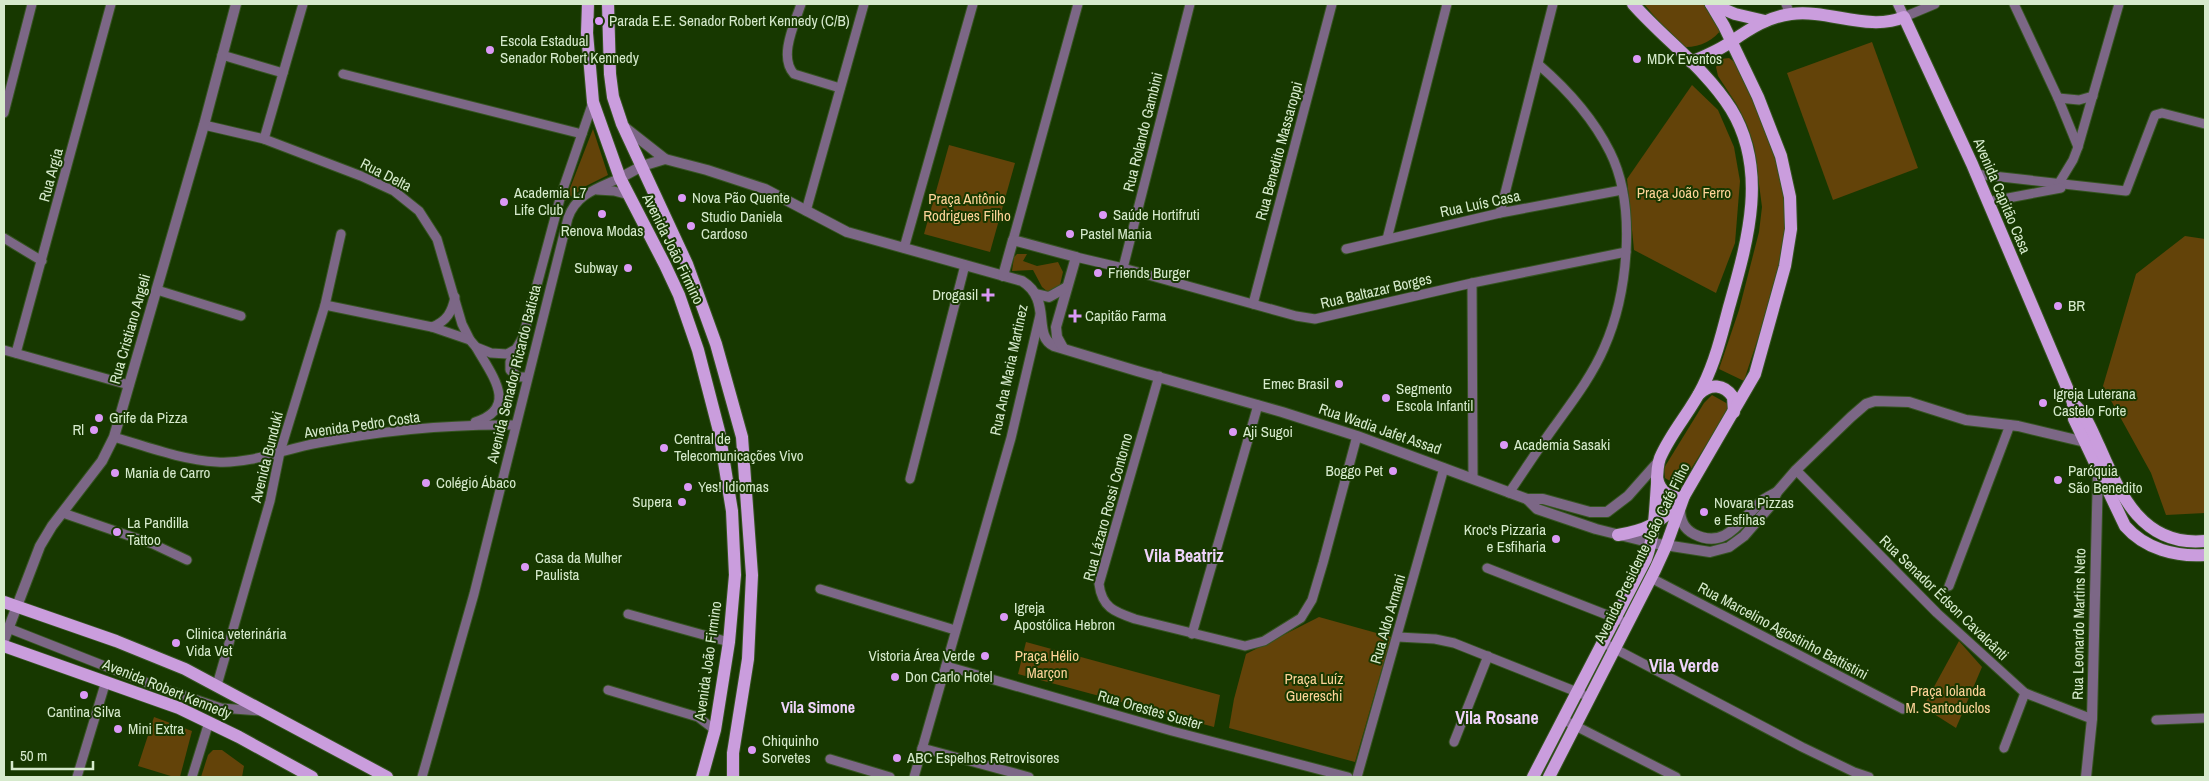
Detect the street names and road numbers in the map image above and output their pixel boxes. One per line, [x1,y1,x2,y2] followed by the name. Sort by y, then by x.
[1118,70,1168,194] street label: Rua Rolando Gambini
[1250,79,1307,223] street label: Rua Benedito Massaroppi
[1968,134,2036,257] street label: Avenida Capitão Casa
[33,146,68,204] street label: Rua Argia
[357,153,415,196] street label: Rua Delta
[1438,185,1522,222] street label: Rua Luís Casa
[637,189,709,308] street label: Avenida João Firmino
[1318,268,1434,314] street label: Rua Baltazar Borges
[104,271,155,386] street label: Rua Cristiano Angeli
[481,282,546,466] street label: Avenida Senador Ricardo Batista
[984,303,1033,437] street label: Rua Ana Maria Martinez
[1316,398,1444,459] street label: Rua Wadia Jafet Assad
[302,406,421,443] street label: Avenida Pedro Costa
[245,409,288,506] street label: Avenida Bunduki
[1078,430,1137,583] street label: Rua Lázaro Rossi Contorno
[1588,459,1694,647] street label: Avenida Presidente João Café Filho
[1875,530,2014,665] street label: Rua Senador Édson Cavalcânti
[2067,548,2090,700] street label: Rua Leonardo Martins Neto
[1365,572,1410,666] street label: Rua Aldo Armani
[1694,577,1872,684] street label: Rua Marcelino Agostinho Battistini
[689,599,726,723] street label: Avenida João Firmino
[99,653,236,724] street label: Avenida Robert Kennedy
[1095,685,1205,735] street label: Rua Orestes Suster

